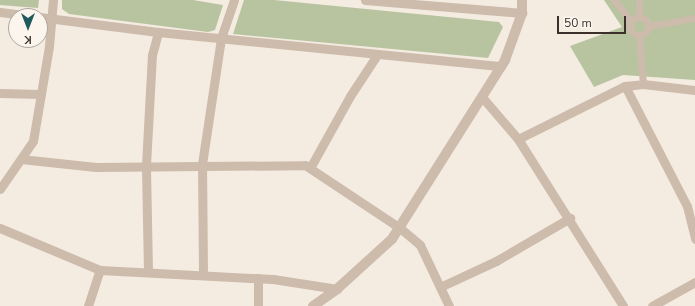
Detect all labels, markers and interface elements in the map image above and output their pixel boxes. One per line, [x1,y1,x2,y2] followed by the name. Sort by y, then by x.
[8,8,48,48] north arrow
[559,8,628,34] scale bar
[564,15,592,31] text: 50 m
[24,32,32,47] text: K

